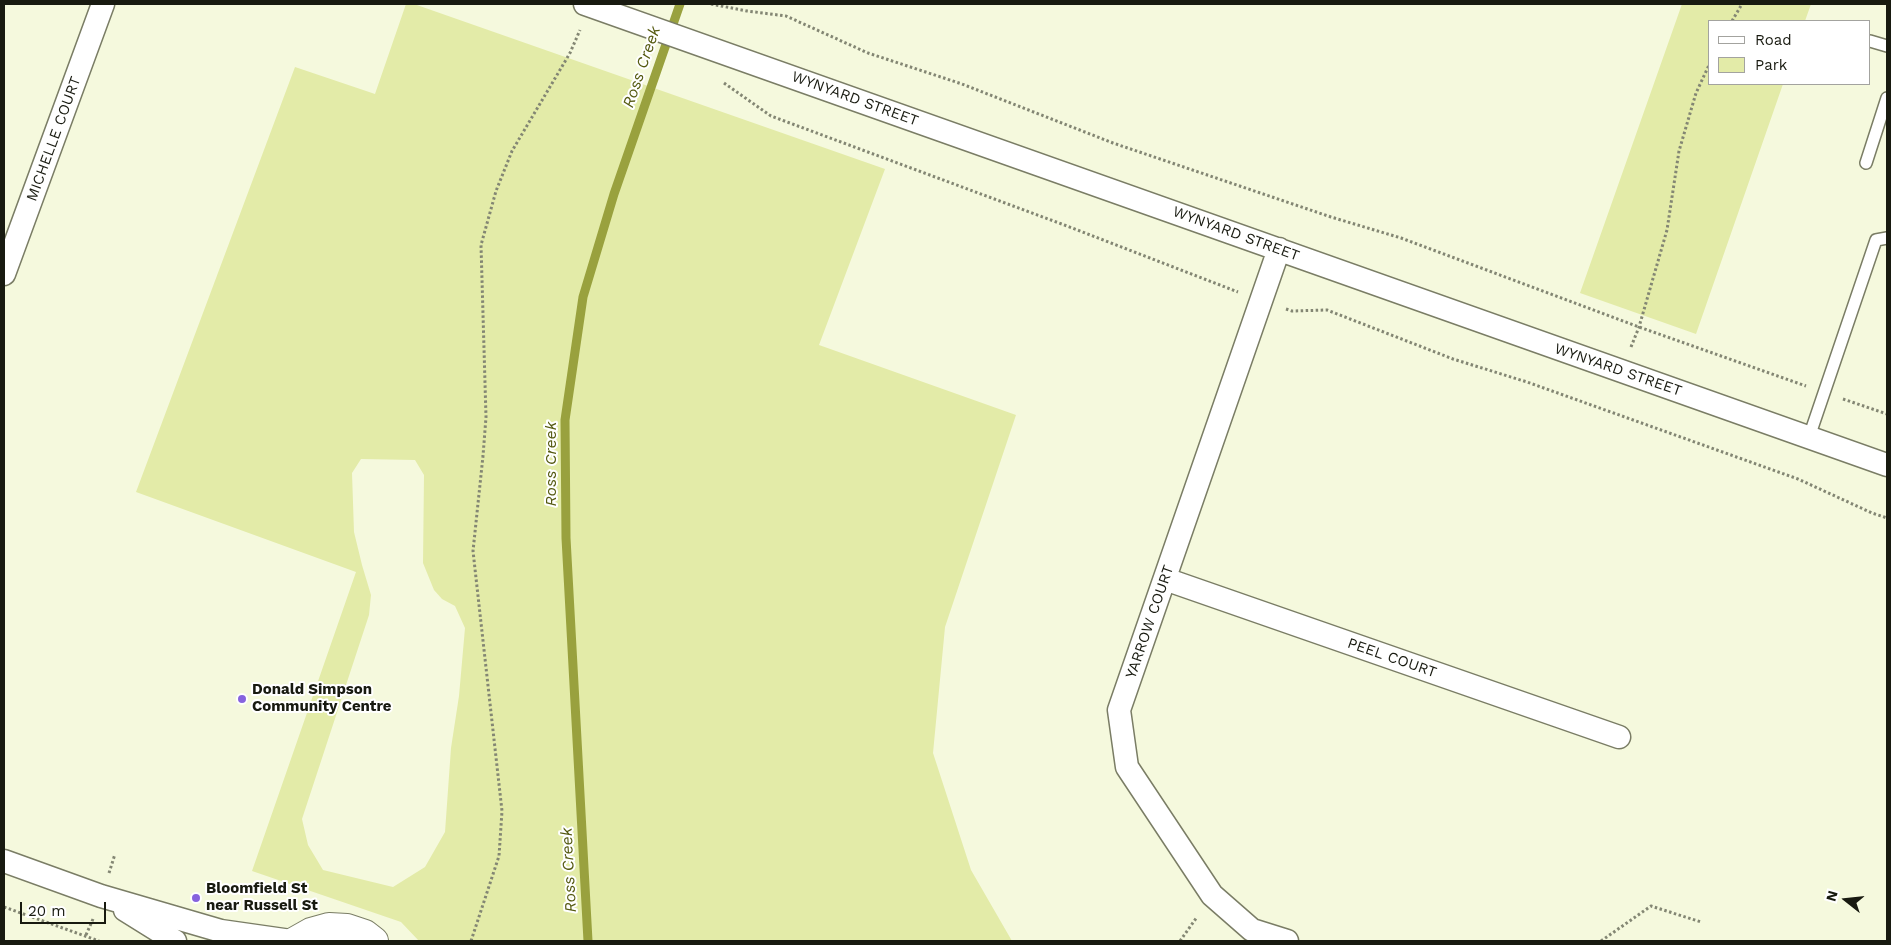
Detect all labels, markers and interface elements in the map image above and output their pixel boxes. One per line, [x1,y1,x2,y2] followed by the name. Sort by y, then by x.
[1708,20,1871,85] legend
[619,24,665,110] water label: Ross Creek
[1755,31,1792,49] text: Road
[1755,56,1787,74] text: Park
[789,68,921,130] street label: WYNYARD STREET
[23,74,85,204] street label: MICHELLE COURT
[1170,203,1302,265] street label: WYNYARD STREET
[1552,340,1684,400] street label: WYNYARD STREET
[541,422,561,506] water label: Ross Creek
[1122,563,1178,681] street label: YARROW COURT
[1345,634,1439,682] street label: PEEL COURT
[252,681,391,716] place label: Donald Simpson Community Centre
[236,693,248,705] marker: Donald Simpson Community Centre
[557,827,581,913] water label: Ross Creek
[1821,875,1871,925] north arrow
[206,880,318,915] place label: Bloomfield St near Russell St
[1822,889,1841,903] text: N
[22,892,109,924] scale bar
[190,892,202,904] marker: Bloomfield St near Russell St
[28,902,66,920] text: 20 m

